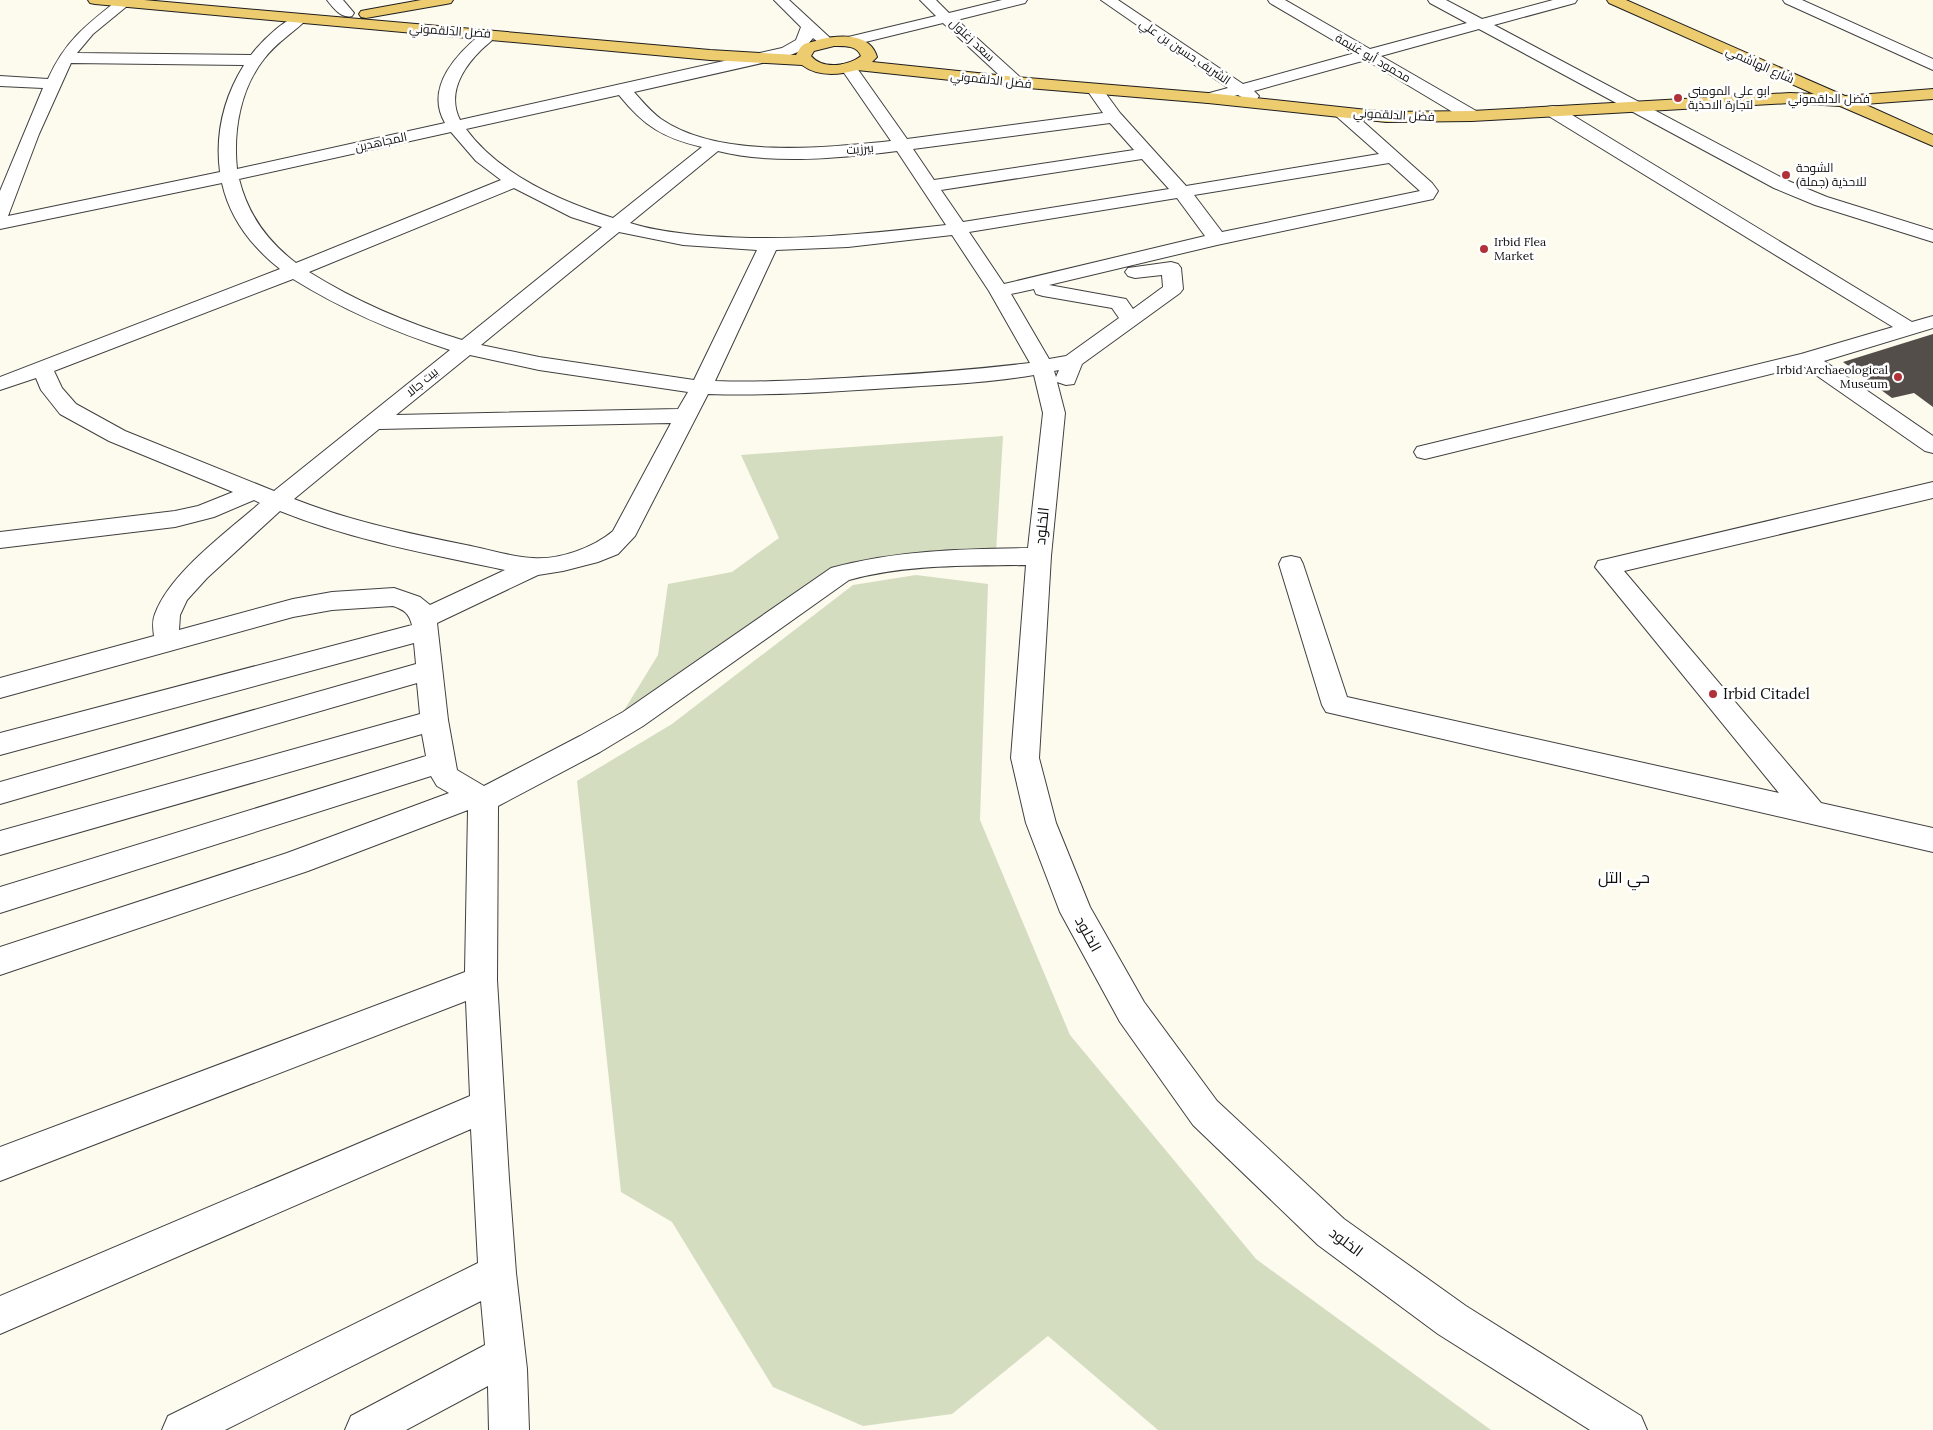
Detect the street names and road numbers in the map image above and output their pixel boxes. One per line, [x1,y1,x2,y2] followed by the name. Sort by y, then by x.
[947,15,998,64] street label: سعد زغلول
[1135,16,1234,90] street label: الشريف حسين بن علي
[408,20,491,44] street label: فضل الدلقموني
[1333,30,1414,85] street label: محمود أبو غنيمة
[1723,43,1797,89] street label: شارع الهاشمي
[949,68,1033,94] street label: فضل الدلقموني
[1788,91,1870,109] street label: فضل الدلقموني
[1353,105,1435,127] street label: فضل الدلقموني
[353,129,408,154] street label: المجاهدين
[846,140,874,157] street label: بيرزيت
[402,364,441,399] street label: بيت جالا
[1030,506,1053,546] street label: الخلود
[1071,913,1106,955] street label: الخلود
[1326,1223,1367,1261] street label: الخلود

